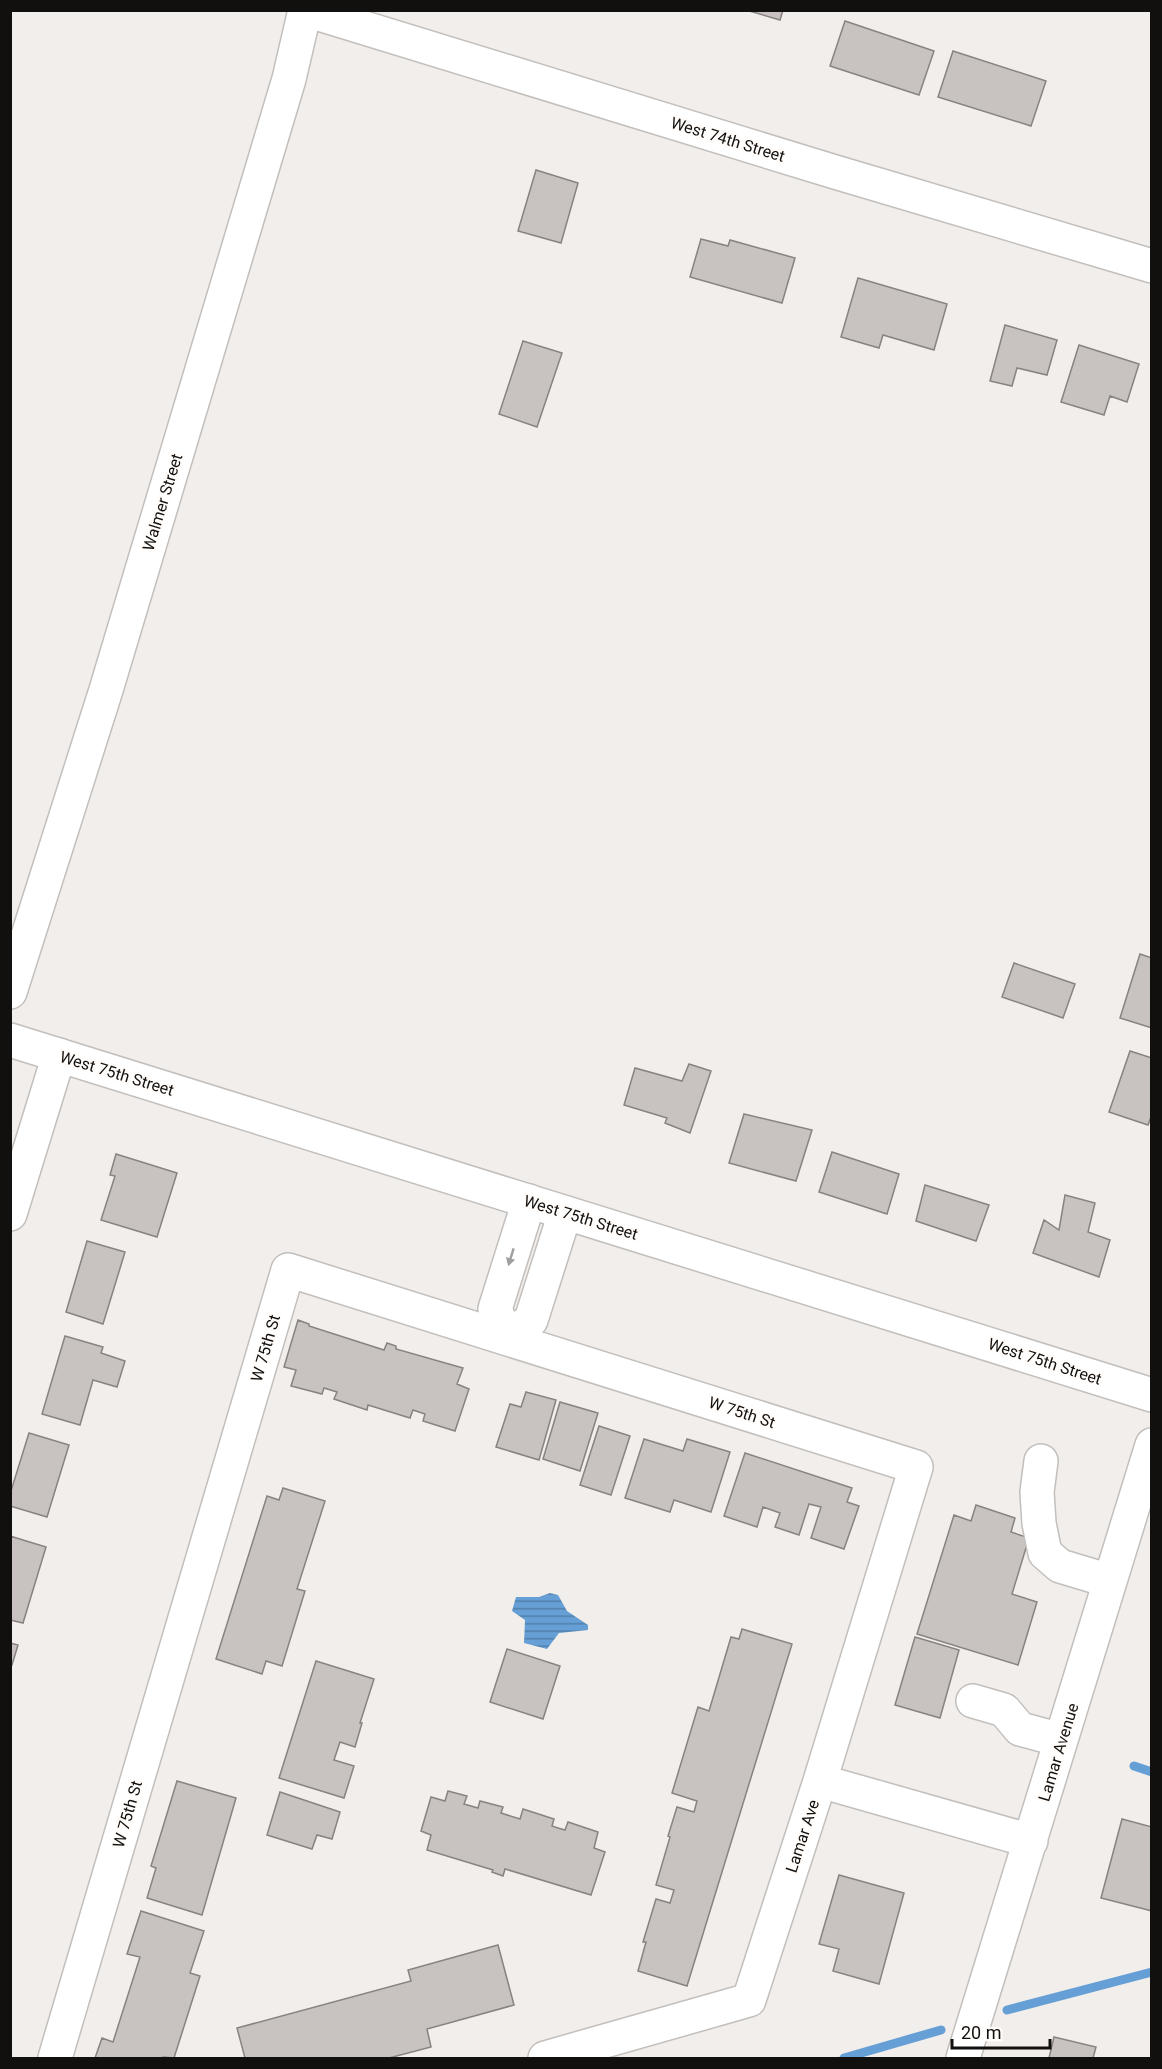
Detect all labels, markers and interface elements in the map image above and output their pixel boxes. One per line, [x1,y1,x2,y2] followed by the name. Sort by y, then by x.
[669,113,787,166] street label: West 74th Street
[139,451,186,553] street label: Walmer Street
[58,1047,176,1100] street label: West 75th Street
[522,1191,640,1244] street label: West 75th Street
[506,1248,515,1266] one-way arrow
[247,1312,284,1384] street label: W 75th St
[986,1334,1104,1389] street label: West 75th Street
[706,1393,778,1432] street label: W 75th St
[1035,1701,1082,1804] street label: Lamar Avenue
[109,1778,146,1850] street label: W 75th St
[782,1797,823,1875] street label: Lamar Ave
[952,2012,1050,2050] scale bar
[961,2022,1001,2043] text: 20 m

